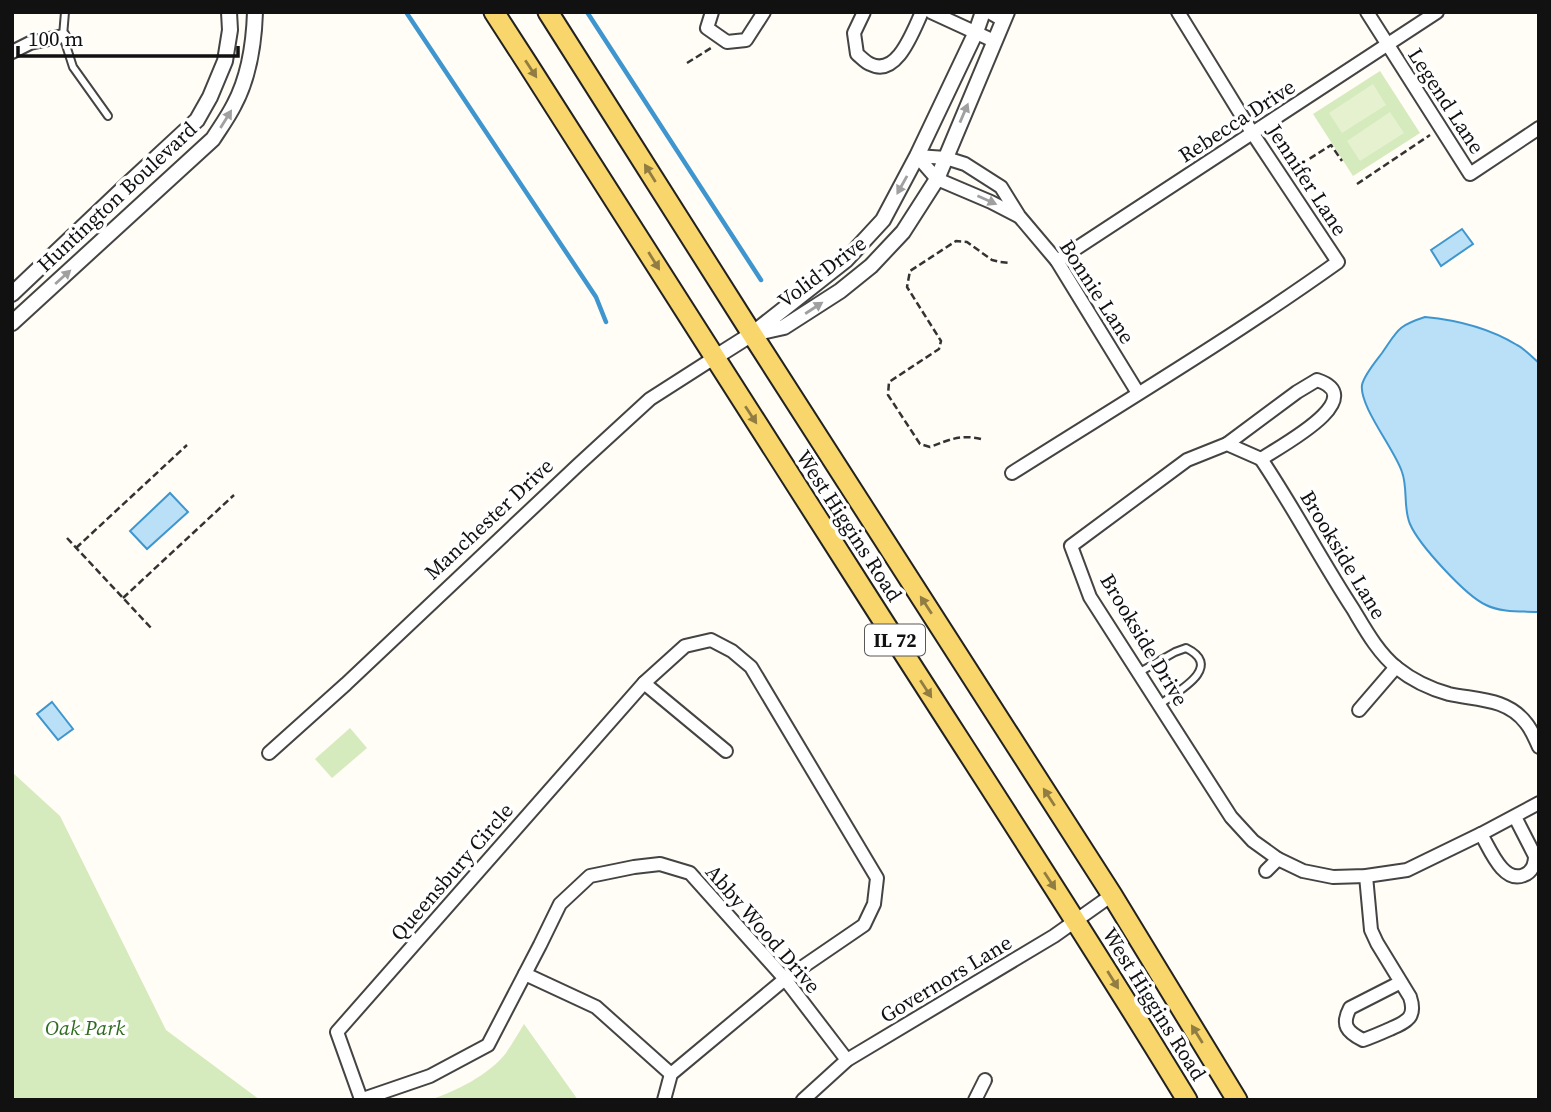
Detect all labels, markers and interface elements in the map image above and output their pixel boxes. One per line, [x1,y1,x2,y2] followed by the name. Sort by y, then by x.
[18,14,238,58] scale bar
[28,24,83,53] text: 100 m
[1401,42,1491,159] street label: Legend Lane
[524,60,537,79] one-way arrow
[1173,72,1301,169] street label: Rebecca Drive
[959,102,970,123] one-way arrow
[219,109,232,129] one-way arrow
[30,115,203,278] street label: Huntington Boulevard
[1260,117,1354,241] street label: Jennifer Lane
[643,163,656,182] one-way arrow
[896,175,908,195] one-way arrow
[977,194,997,206] one-way arrow
[771,229,872,314] street label: Volid Drive
[1053,234,1142,349] street label: Bonnie Lane
[647,252,660,271] one-way arrow
[54,269,71,285] one-way arrow
[804,301,823,314] one-way arrow
[744,406,757,425] one-way arrow
[790,444,909,607] street label: West Higgins Road
[418,451,559,586] street label: Manchester Drive
[1294,485,1393,625] street label: Brookside Lane
[1093,568,1195,711] street label: Brookside Drive
[919,596,933,614] one-way arrow
[865,624,925,656] road number: IL 72
[920,680,933,699] one-way arrow
[1043,787,1056,806] one-way arrow
[384,797,520,947] street label: Queensbury Circle
[699,858,827,999] street label: Abby Wood Drive
[1043,871,1056,891] one-way arrow
[1096,922,1213,1086] street label: West Higgins Road
[874,928,1017,1029] street label: Governors Lane
[1106,970,1119,990] one-way arrow
[45,1013,125,1042] park label: Oak Park
[1190,1024,1203,1043] one-way arrow

